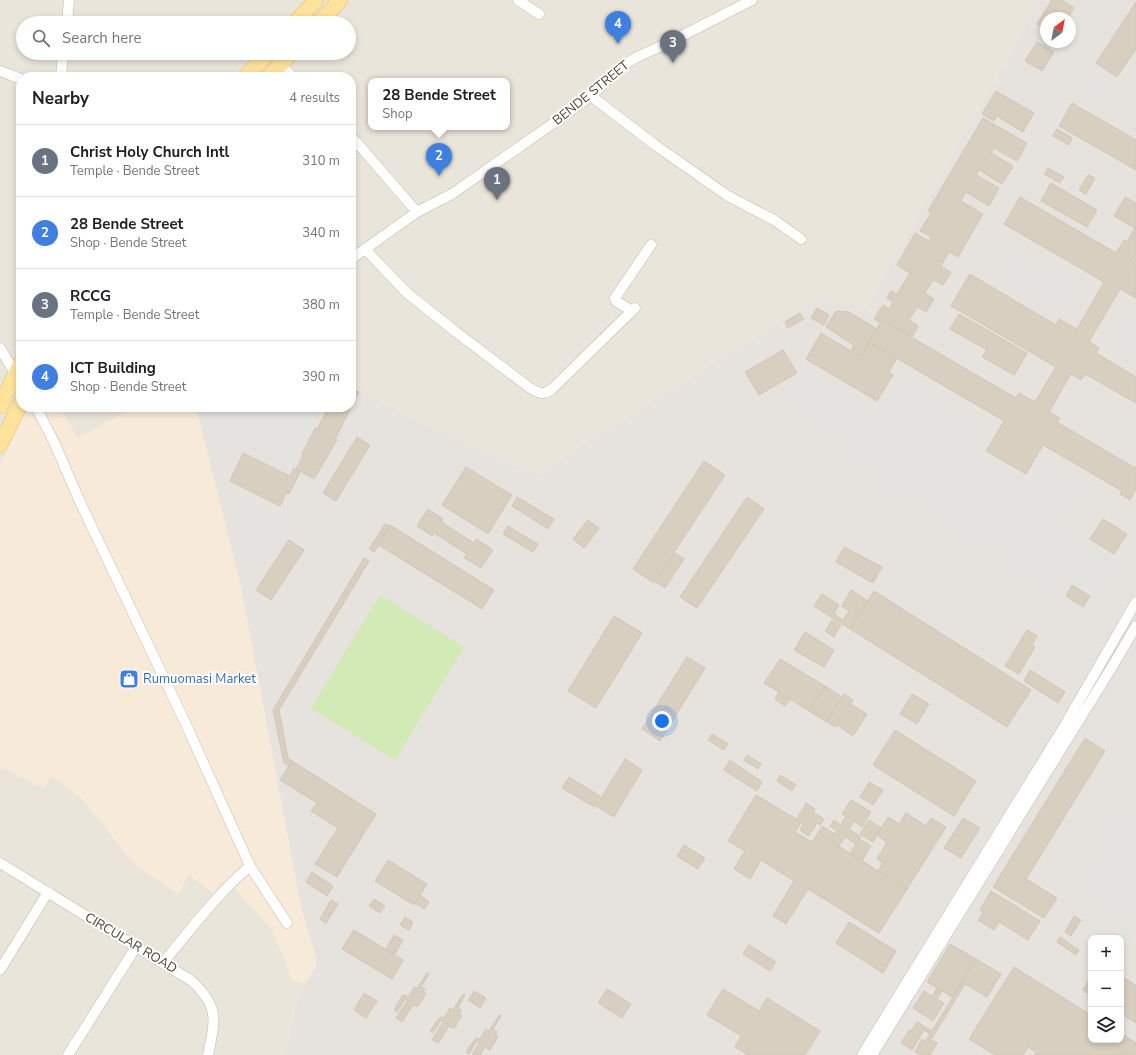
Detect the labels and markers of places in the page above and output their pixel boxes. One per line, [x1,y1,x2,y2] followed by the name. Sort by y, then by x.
[605,11,631,44] pin: 4
[660,30,686,63] pin: 3
[426,143,452,176] pin: 2
[484,167,510,200] pin: 1
[118,668,140,690] shop icon: Rumuomasi Market
[143,670,256,688] place label: Rumuomasi Market

